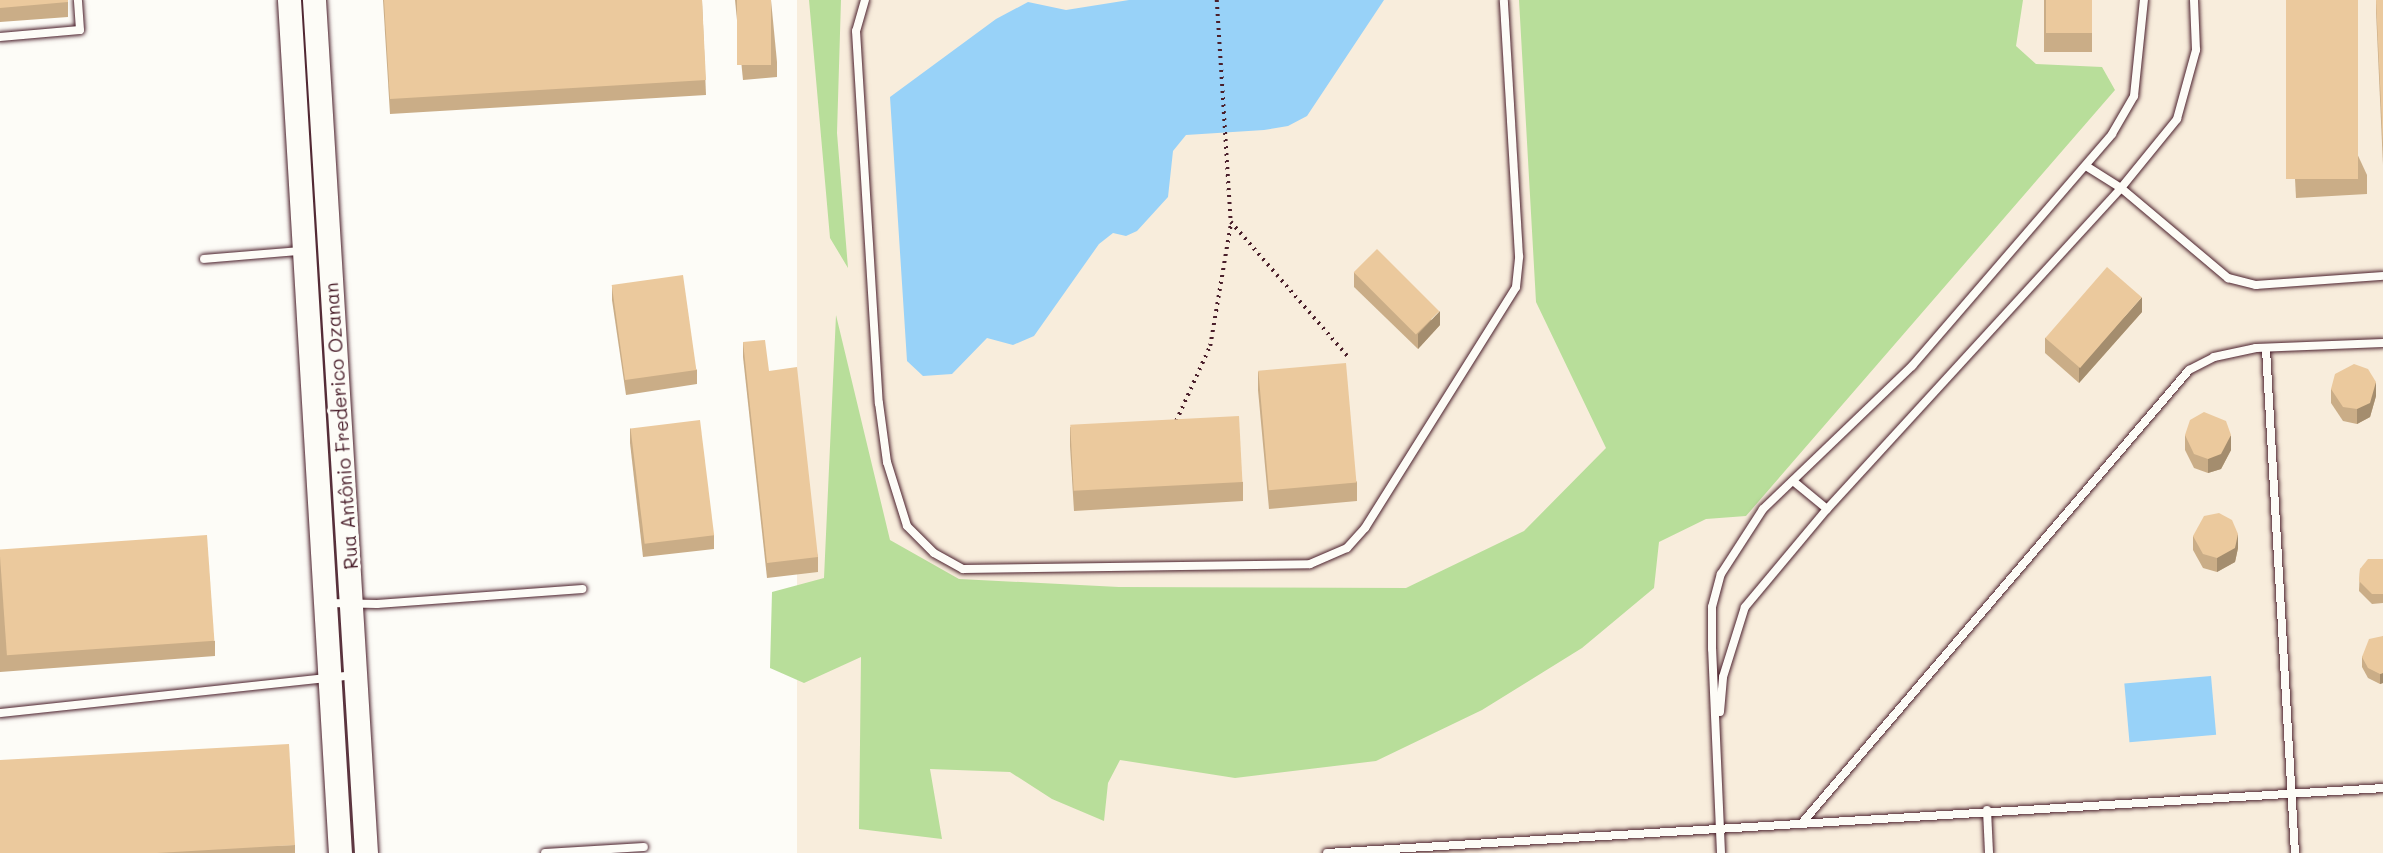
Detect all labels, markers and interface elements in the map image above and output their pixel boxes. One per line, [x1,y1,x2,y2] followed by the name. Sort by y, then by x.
[320,282,362,570] street label: Rua Antônio Frederico Ozanan

